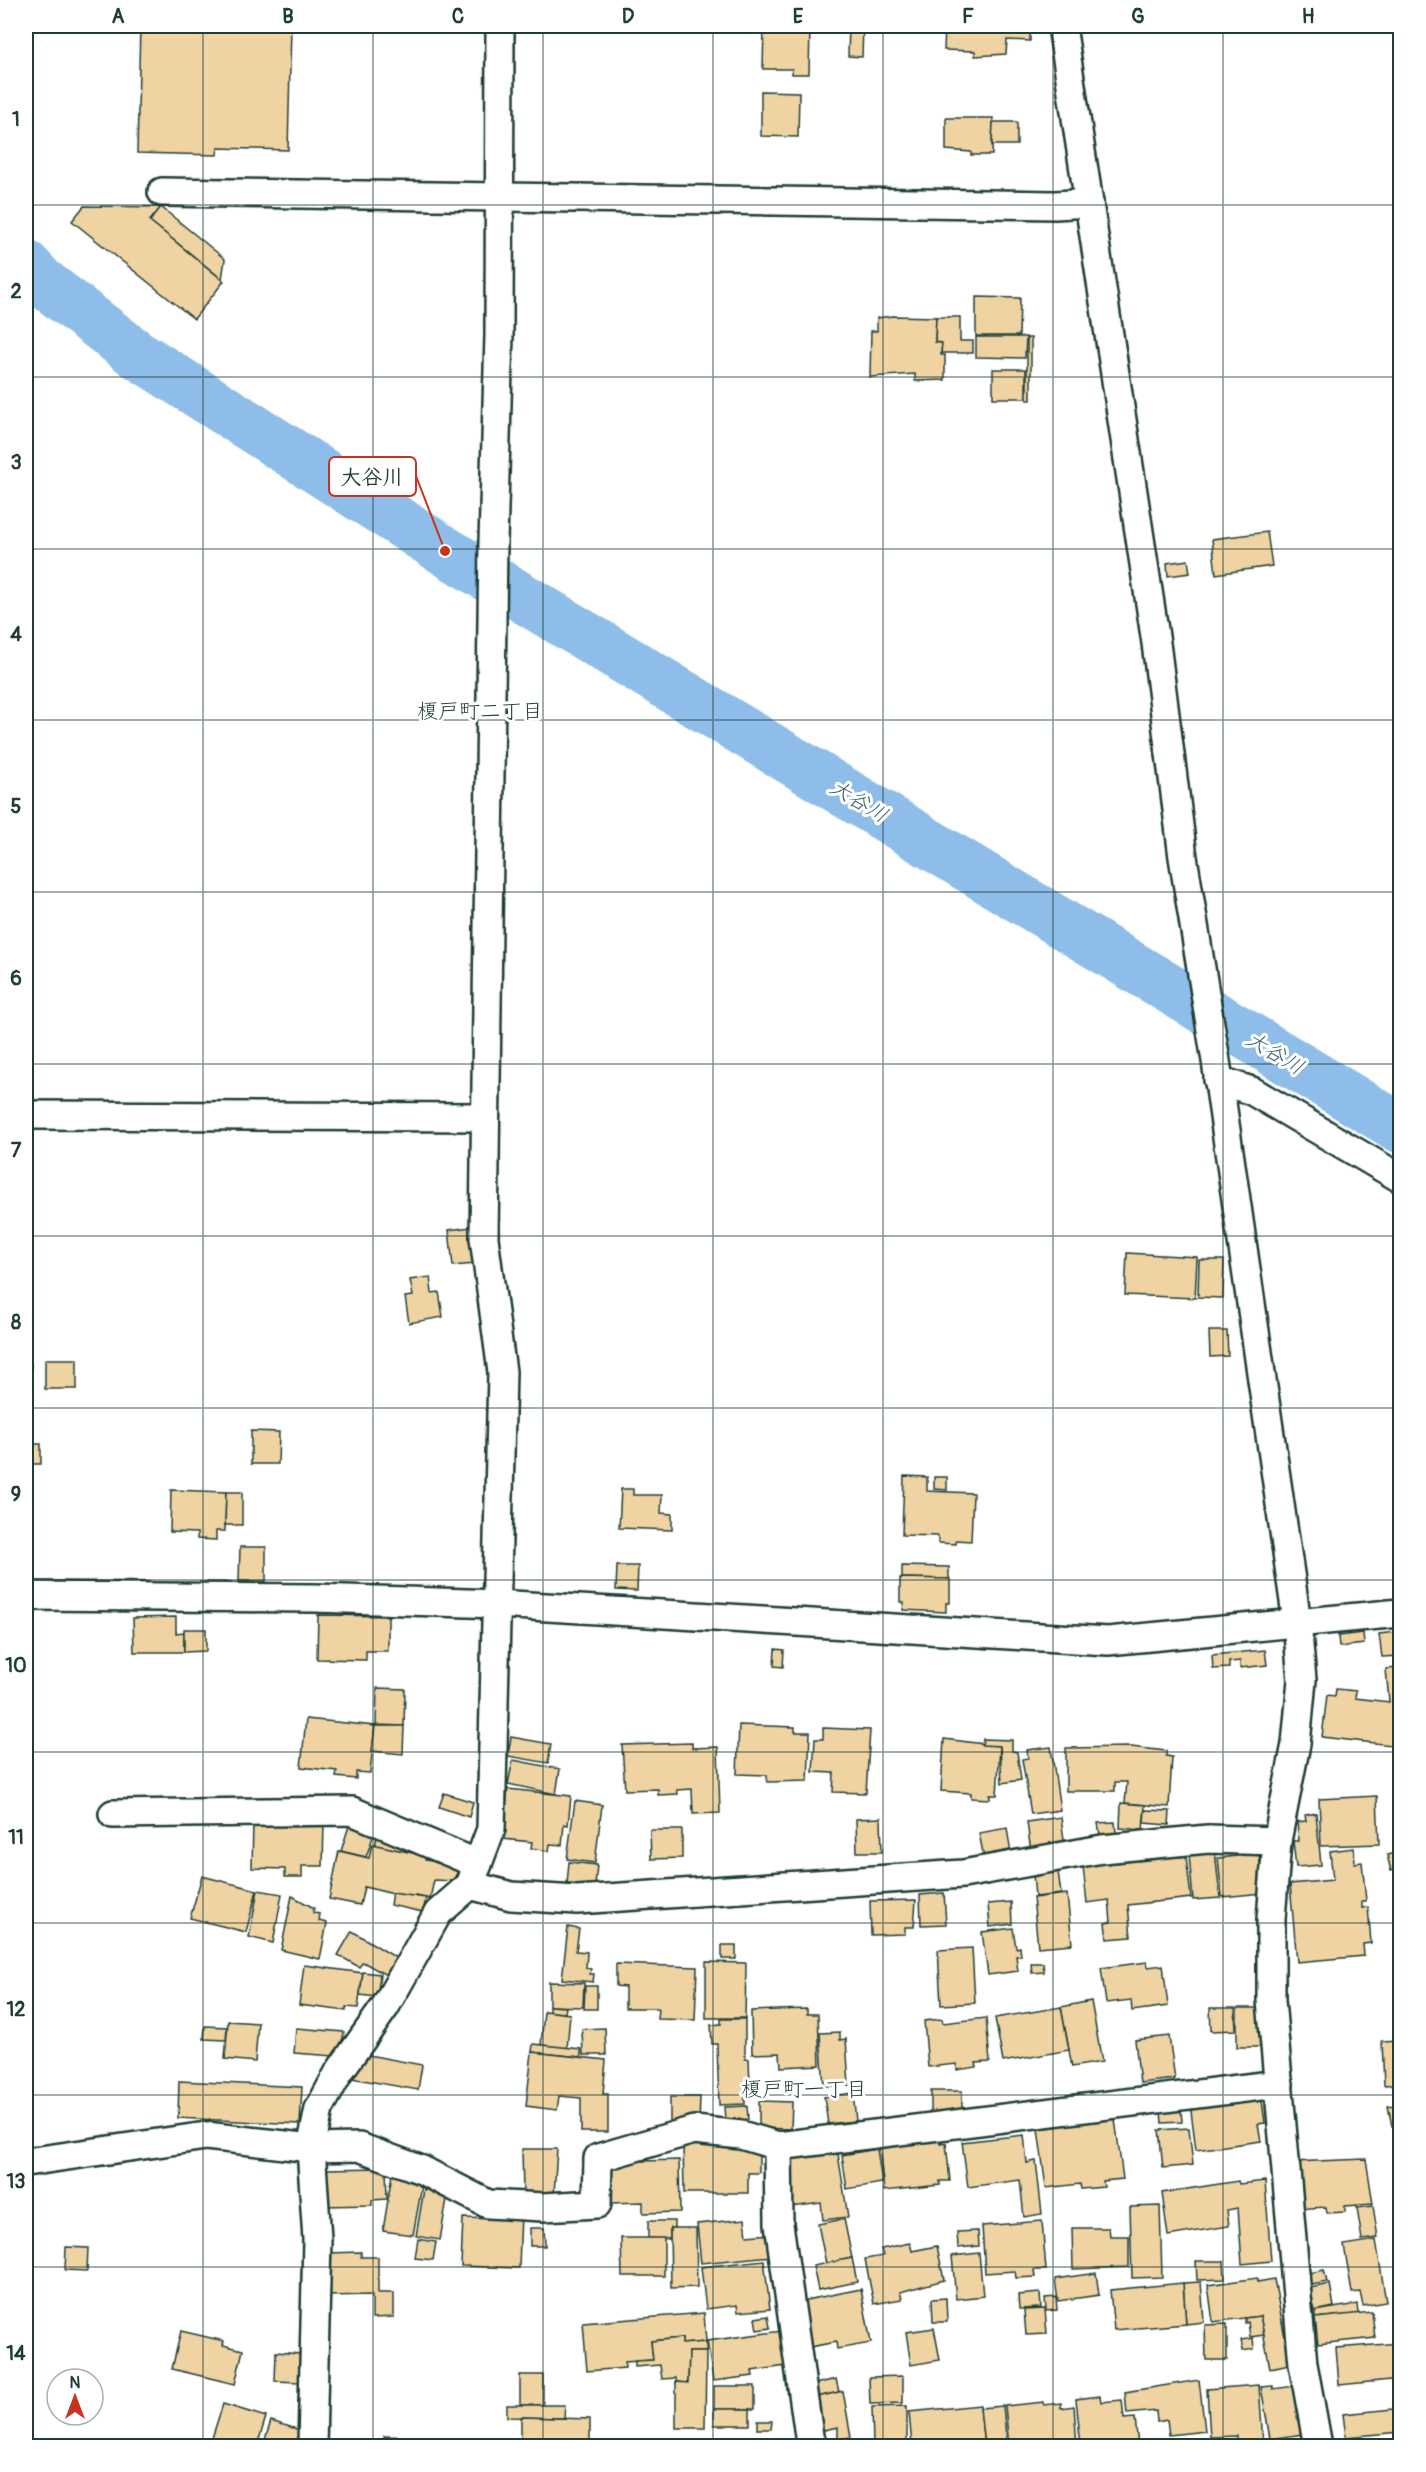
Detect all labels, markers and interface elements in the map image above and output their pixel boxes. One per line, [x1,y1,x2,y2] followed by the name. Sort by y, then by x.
[112,4,125,29] text: A
[282,4,294,29] text: B
[452,4,464,29] text: C
[622,4,635,29] text: D
[793,4,804,29] text: E
[962,4,974,29] text: F
[1131,4,1145,29] text: G
[1302,4,1315,29] text: H
[12,107,20,132] text: 1
[10,279,22,304] text: 2
[10,450,22,475] text: 3
[329,457,416,496] callout: 大谷川
[341,464,404,491] text: 大谷川
[10,622,22,647] text: 4
[417,698,543,725] district label: 榎戸町二丁目
[825,774,893,829] water label: 大谷川
[11,794,22,819] text: 5
[10,966,22,991] text: 6
[1241,1026,1309,1081] water label: 大谷川
[11,1138,22,1163] text: 7
[11,1310,21,1335] text: 8
[11,1482,21,1507] text: 9
[5,1653,27,1678] text: 10
[8,1825,24,1850] text: 11
[7,1997,26,2022] text: 12
[741,2076,867,2103] district label: 榎戸町一丁目
[7,2169,25,2194] text: 13
[6,2341,26,2366] text: 14
[45,2367,105,2427] north arrow
[70,2373,81,2393] text: N

